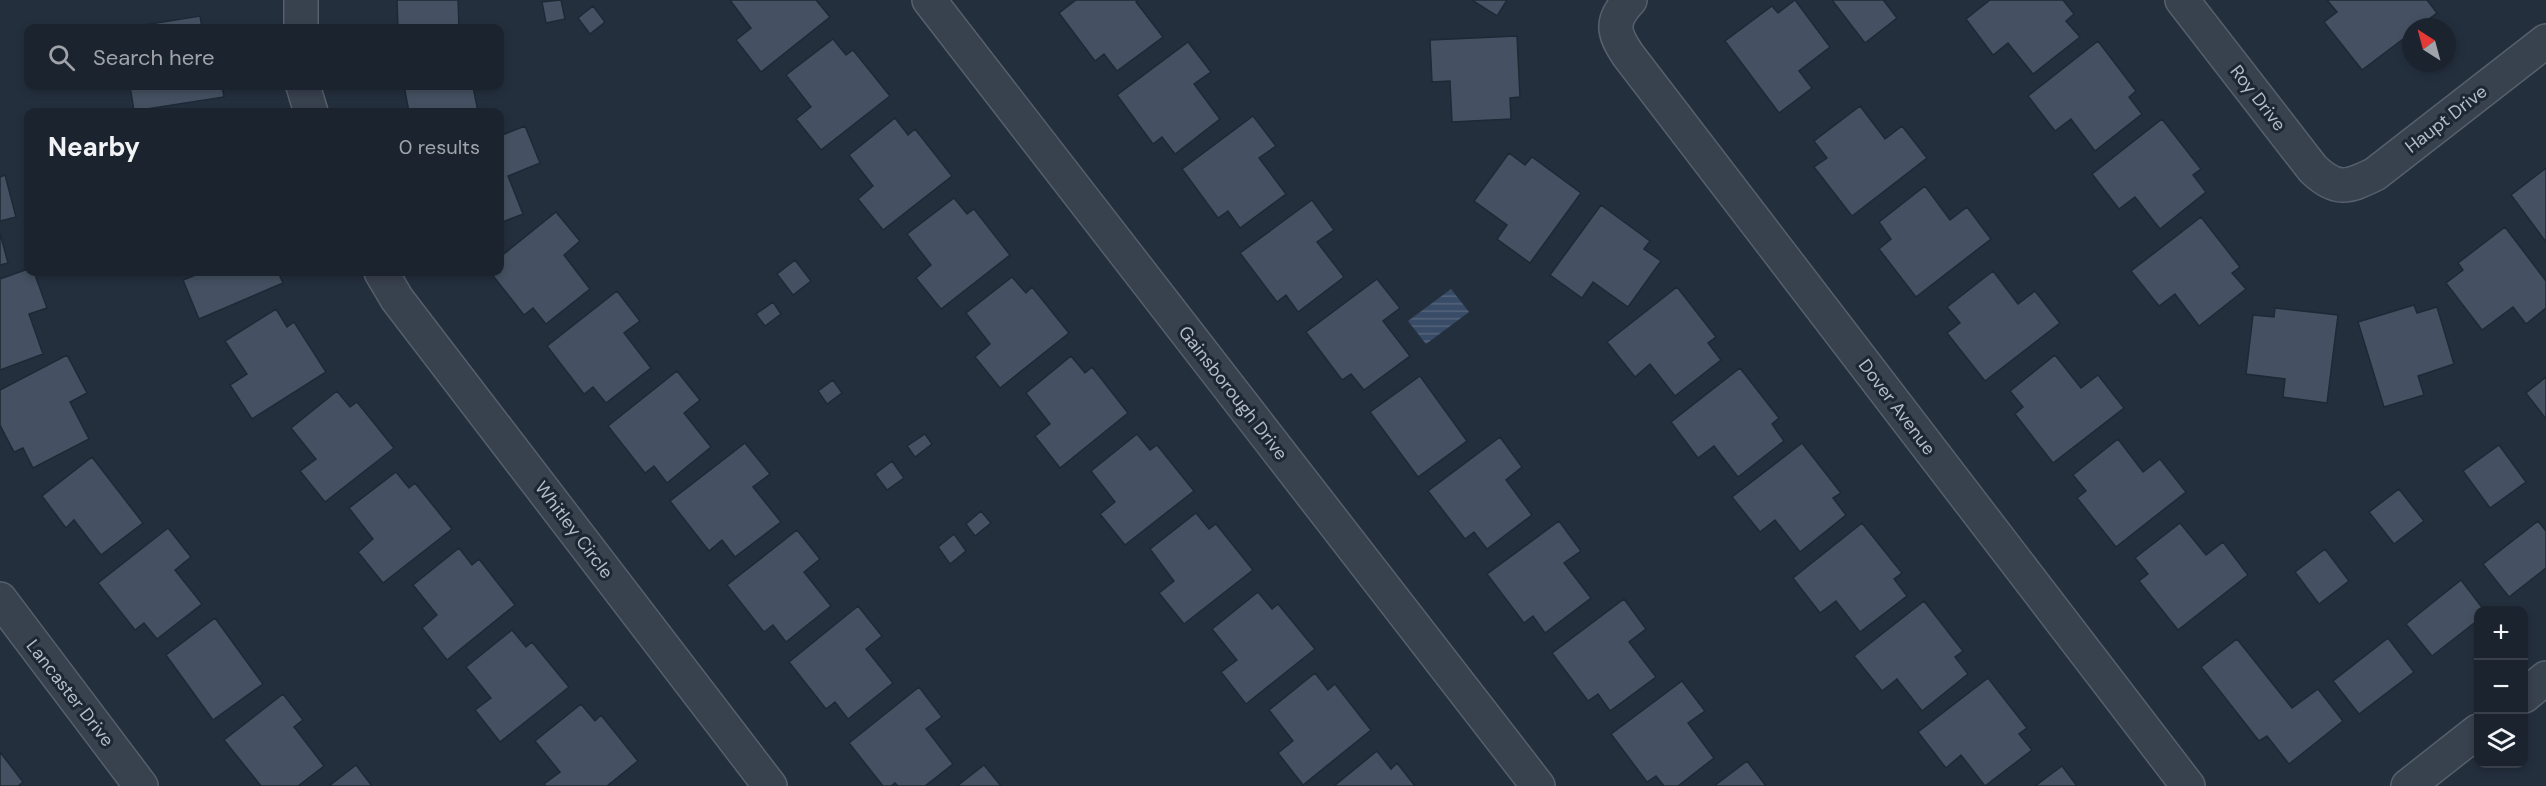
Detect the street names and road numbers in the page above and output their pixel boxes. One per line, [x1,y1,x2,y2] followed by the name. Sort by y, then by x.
[2225,60,2291,136] street label: Roy Drive
[2400,79,2492,159] street label: Haupt Drive
[1173,321,1293,465] street label: Gainsborough Drive
[1853,354,1941,460] street label: Dover Avenue
[530,476,618,584] street label: Whitley Circle
[21,635,119,751] street label: Lancaster Drive

